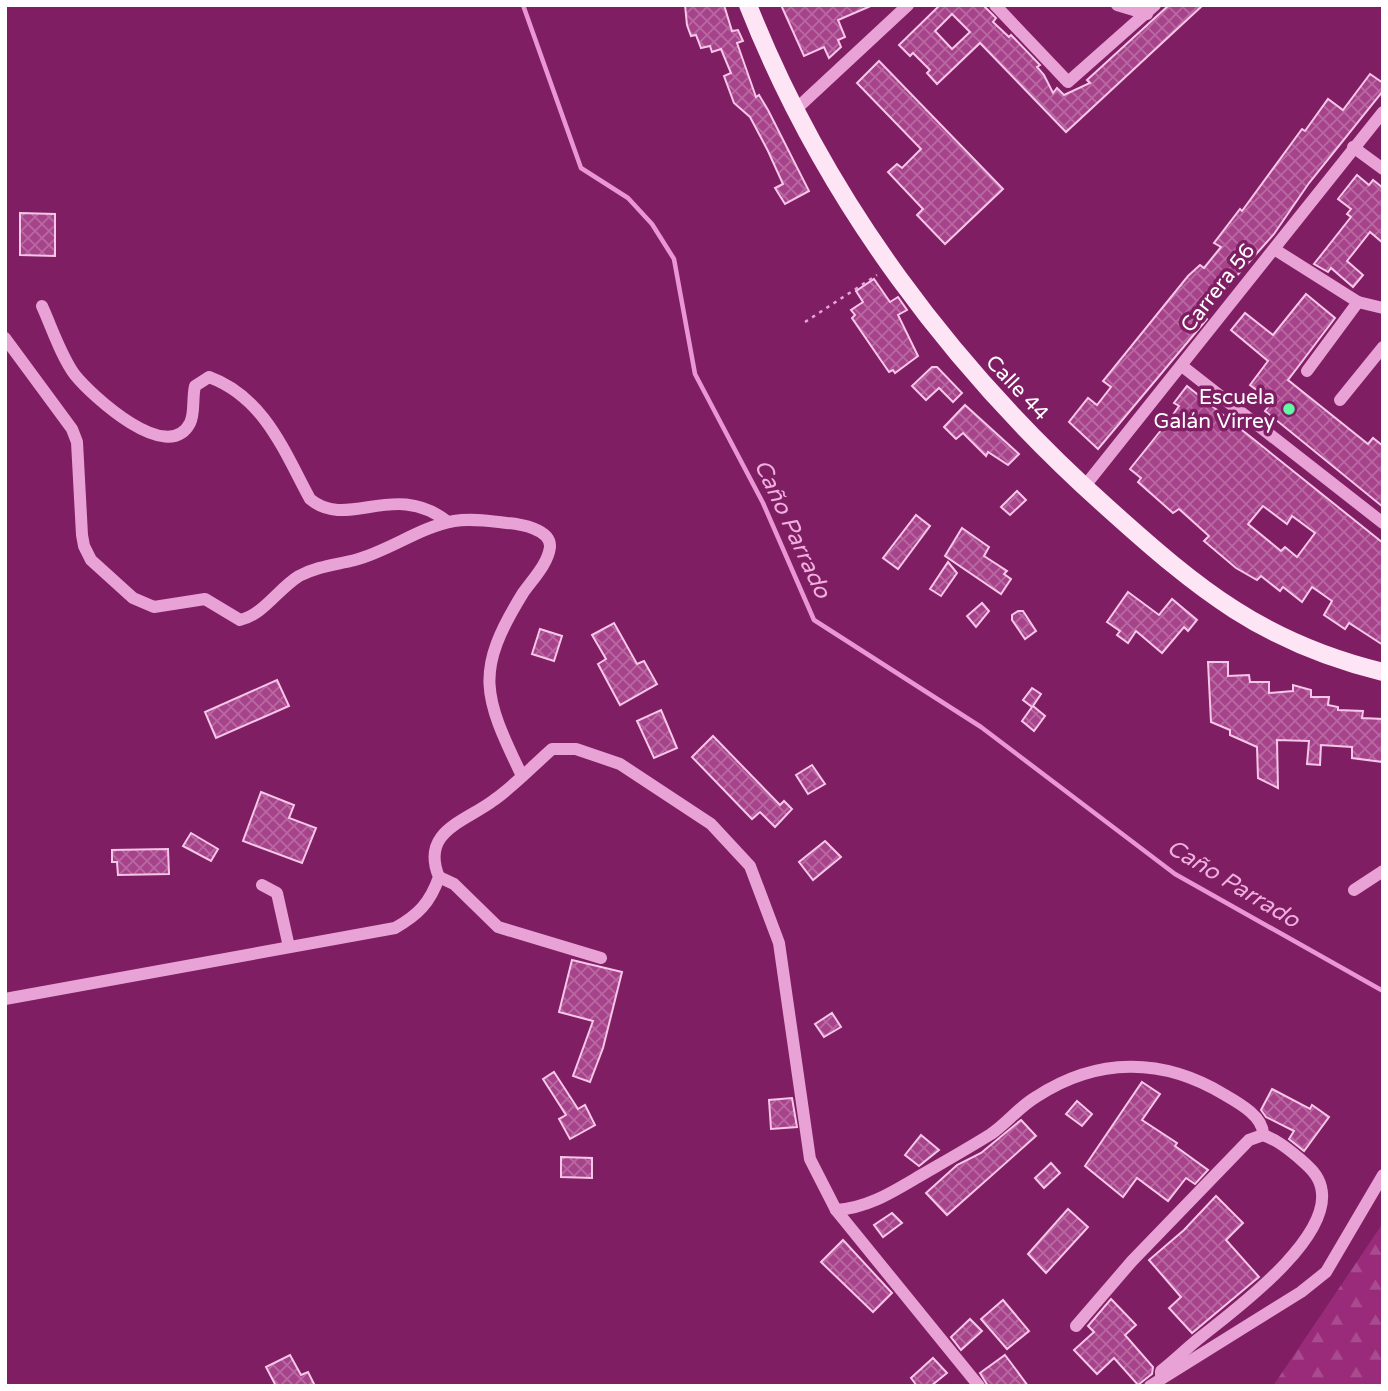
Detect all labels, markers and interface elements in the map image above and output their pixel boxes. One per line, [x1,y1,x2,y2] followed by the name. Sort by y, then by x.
[1176,239,1260,337] street label: Carrera 56
[980,350,1054,426] street label: Calle 44
[1154,385,1275,434] place label: Escuela Galán Virrey
[1281,401,1297,417] marker: Escuela Galán Virrey
[748,455,837,604] water label: Caño Parrado
[1162,833,1305,935] water label: Caño Parrado

